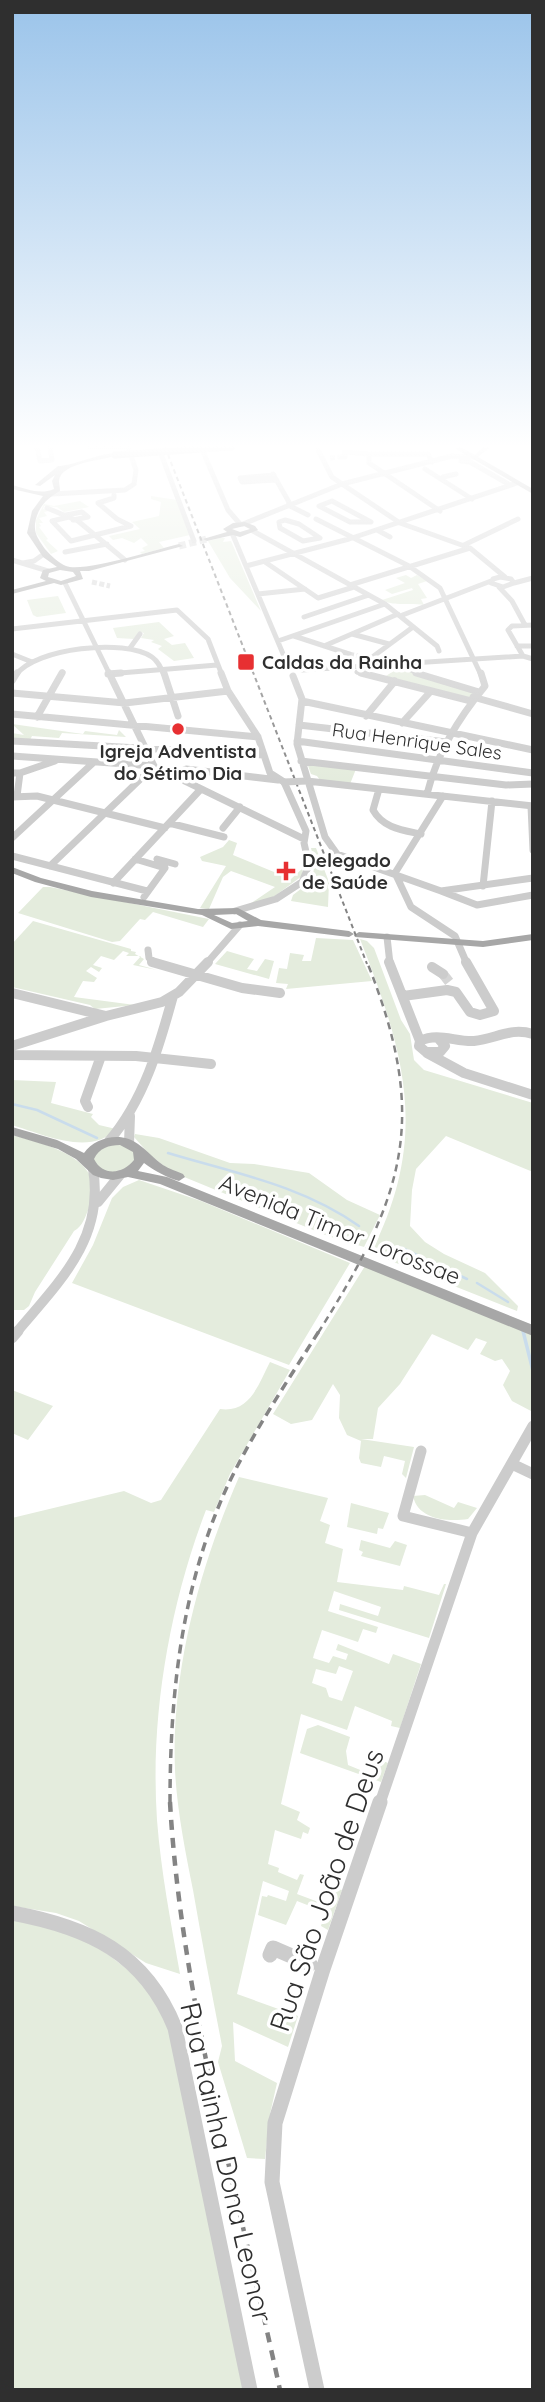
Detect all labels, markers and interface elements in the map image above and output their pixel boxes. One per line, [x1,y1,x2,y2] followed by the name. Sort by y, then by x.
[262,650,422,674] place label: Caldas da Rainha
[236,652,256,672] marker: Caldas da Rainha
[331,717,503,765] street label: Rua Henrique Sales
[170,721,186,737] marker: Igreja Adventista do Sétimo Dia
[99,739,257,785] place label: Igreja Adventista do Sétimo Dia
[302,848,391,894] place label: Delegado de Saúde
[276,861,296,881] marker: Delegado de Saúde
[215,1167,465,1291] street label: Avenida Timor Lorossae
[261,1744,391,2036] street label: Rua São João de Deus
[173,1999,281,2326] street label: Rua Rainha Dona Leonor

